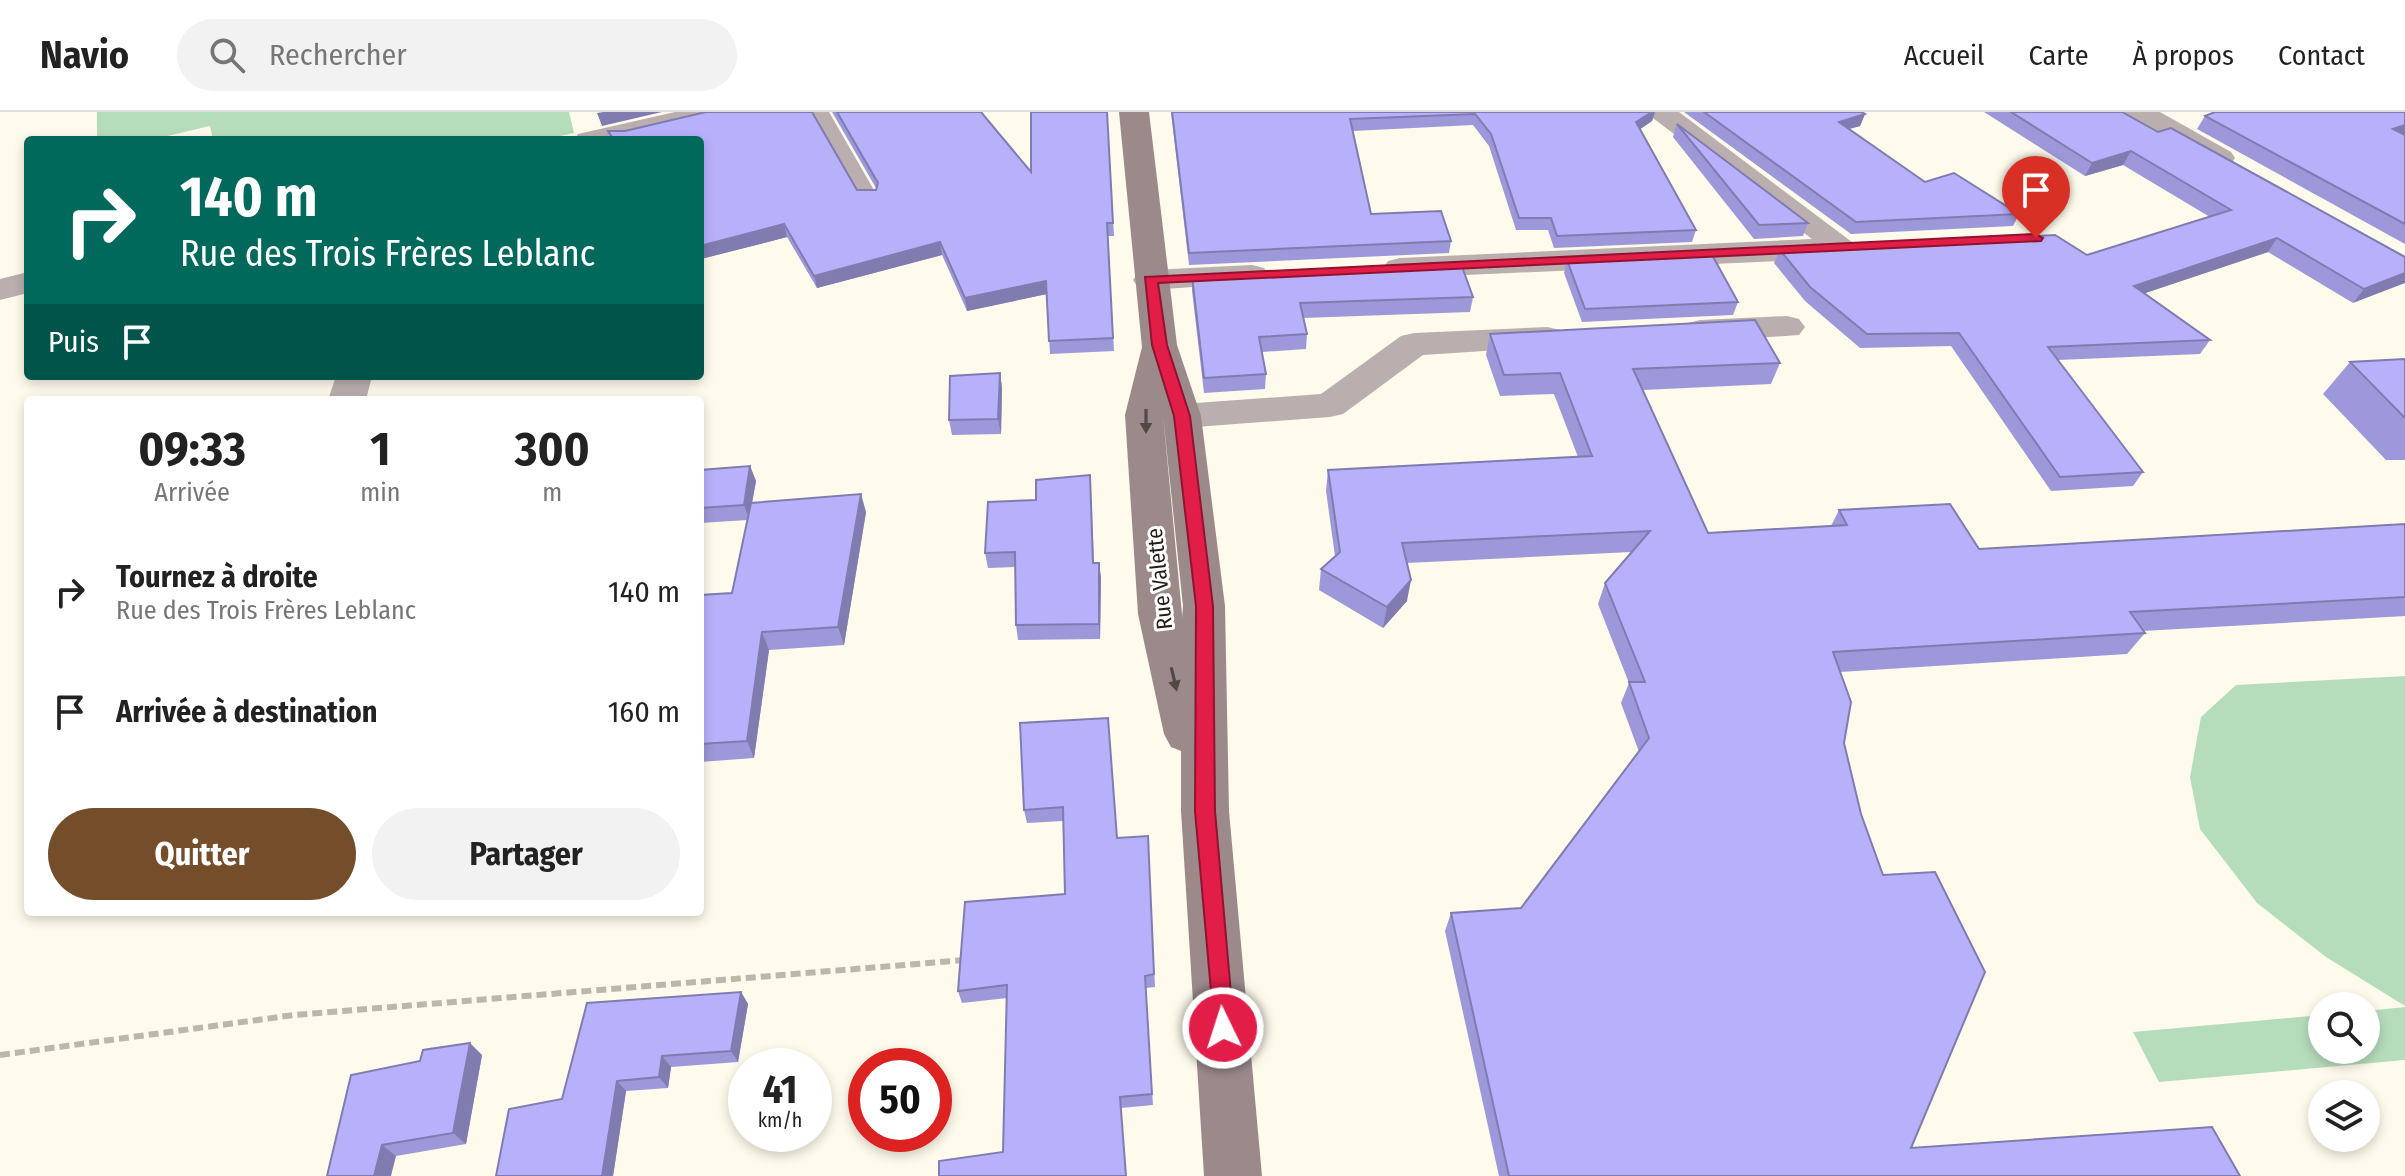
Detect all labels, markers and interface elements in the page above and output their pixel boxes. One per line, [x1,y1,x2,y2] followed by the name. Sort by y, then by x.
[177,19,737,91] search box
[40,32,129,78] text: Navio
[205,33,249,77] icon: search
[269,37,407,73] text: Rechercher
[1904,39,1985,72] text: Accueil
[2029,39,2089,72] text: Carte
[2133,39,2234,72] text: À propos
[2278,39,2365,72] text: Contact
[2002,156,2070,238] pin
[180,164,317,231] text: 140 m
[48,168,152,272] icon: right
[2014,168,2058,212] icon: arrive
[180,232,595,276] text: Rue des Trois Frères Leblanc
[115,320,159,364] icon: arrive
[48,324,99,360] text: Puis
[1140,409,1152,435] one-way arrow
[138,420,246,478] text: 09:33
[370,420,391,478] text: 1
[515,420,590,478] text: 300
[154,477,230,508] text: Arrivée
[360,477,400,508] text: min
[542,477,562,508] text: m
[1141,527,1178,631] street label: Rue Valette
[116,559,318,595] text: Tournez à droite
[48,570,92,614] icon: right
[608,574,680,610] text: 140 m
[116,595,416,626] text: Rue des Trois Frères Leblanc
[1169,667,1181,692] one-way arrow
[48,690,92,734] icon: arrive
[116,694,377,730] text: Arrivée à destination
[608,694,680,730] text: 160 m
[48,808,356,900] button: Quitter
[372,808,680,900] button: Partager
[1181,986,1265,1070] position arrow
[2308,992,2380,1152] map controls
[2308,992,2380,1064] button: search
[848,1048,952,1152] speed limit sign: 50
[763,1066,797,1114] text: 41
[2308,1080,2380,1152] button: layers
[758,1108,802,1132] text: km/h

